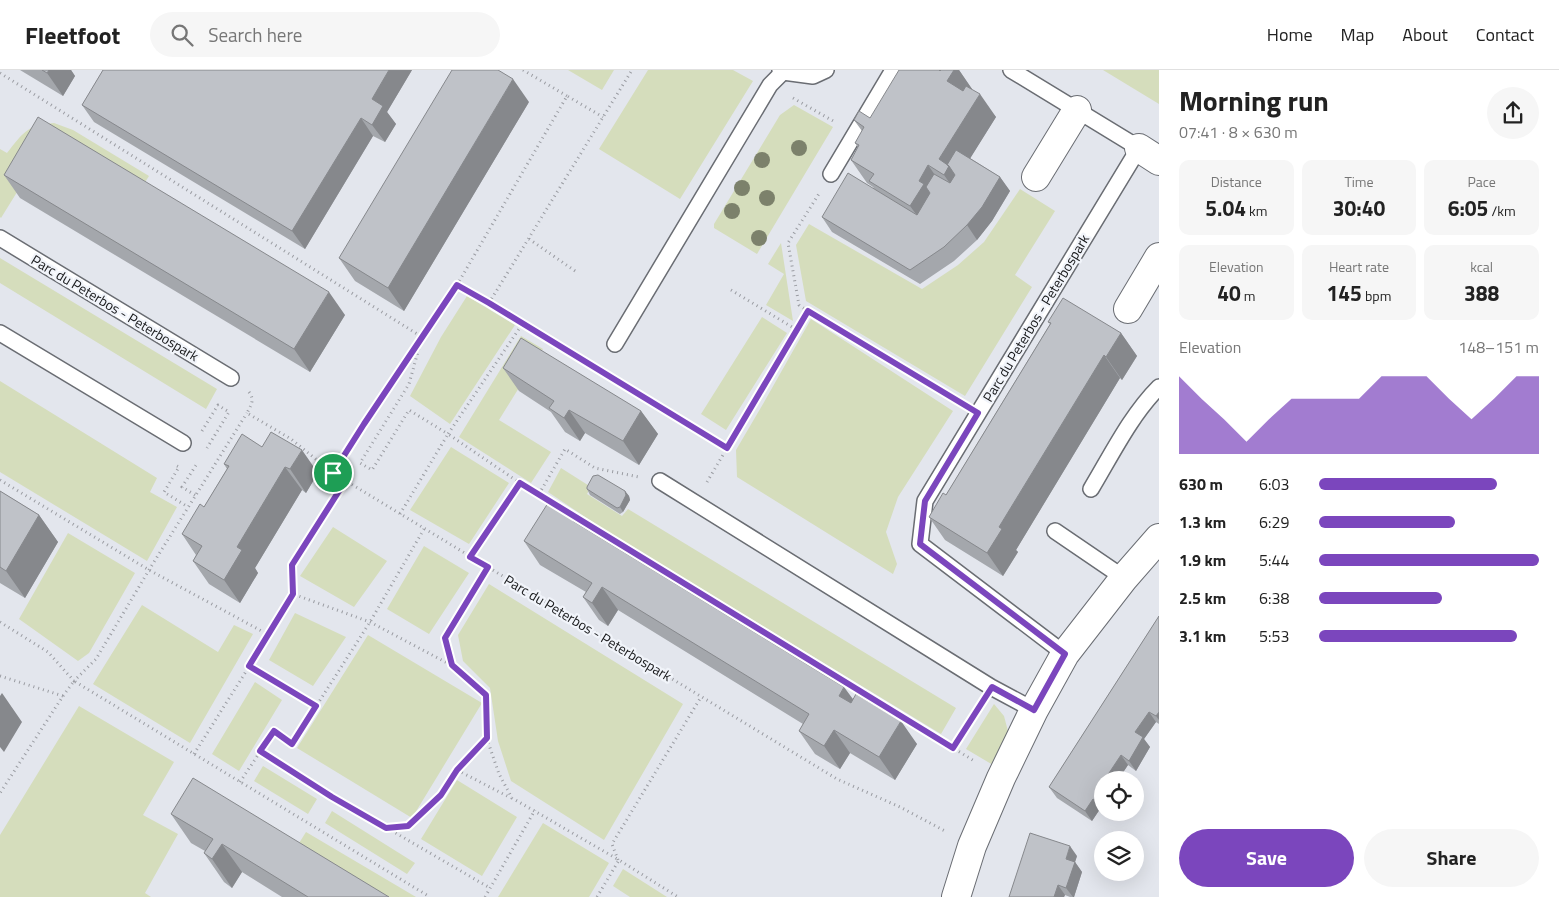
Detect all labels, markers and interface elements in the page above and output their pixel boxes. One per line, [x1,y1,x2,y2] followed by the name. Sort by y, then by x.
[150,12,500,57] search box
[25,17,120,53] text: Fleetfoot
[208,20,302,49] text: Search here
[168,21,196,49] icon: search
[1267,21,1313,48] text: Home
[1341,21,1374,48] text: Map
[1402,21,1448,48] text: About
[1476,21,1534,48] text: Contact
[1179,79,1329,122] text: Morning run
[1487,87,1539,139] button: share
[1179,120,1298,144] text: 07:41 · 8 × 630 m
[1211,171,1262,192] text: Distance
[1344,171,1374,192] text: Time
[1467,171,1496,192] text: Pace
[1205,192,1246,224] text: 5.04
[1333,192,1385,224] text: 30:40
[1448,192,1488,224] text: 6:05
[1246,200,1267,221] text: km
[1488,200,1516,221] text: /km
[977,230,1094,405] street label: Parc du Peterbos - Peterbospark
[28,249,203,366] street label: Parc du Peterbos - Peterbospark
[1209,256,1264,277] text: Elevation
[1329,256,1389,277] text: Heart rate
[1470,256,1493,277] text: kcal
[1217,277,1241,309] text: 40
[1327,277,1362,309] text: 145
[1464,277,1499,309] text: 388
[1241,285,1255,306] text: m
[1362,285,1391,306] text: bpm
[1179,335,1241,359] text: Elevation
[1458,335,1539,359] text: 148–151 m
[312,452,354,494] pin
[319,459,347,487] icon: arrive
[1179,472,1223,496] text: 630 m
[1259,472,1289,496] text: 6:03
[1179,510,1226,534] text: 1.3 km
[1259,510,1289,534] text: 6:29
[1179,548,1226,572] text: 1.9 km
[1259,548,1289,572] text: 5:44
[501,569,676,686] street label: Parc du Peterbos - Peterbospark
[1179,586,1226,610] text: 2.5 km
[1259,586,1289,610] text: 6:38
[1179,624,1226,648] text: 3.1 km
[1259,624,1289,648] text: 5:53
[1094,771,1144,881] map controls
[1094,771,1144,821] button: locate
[1179,829,1354,887] button: Save
[1364,829,1539,887] button: Share
[1094,831,1144,881] button: layers

